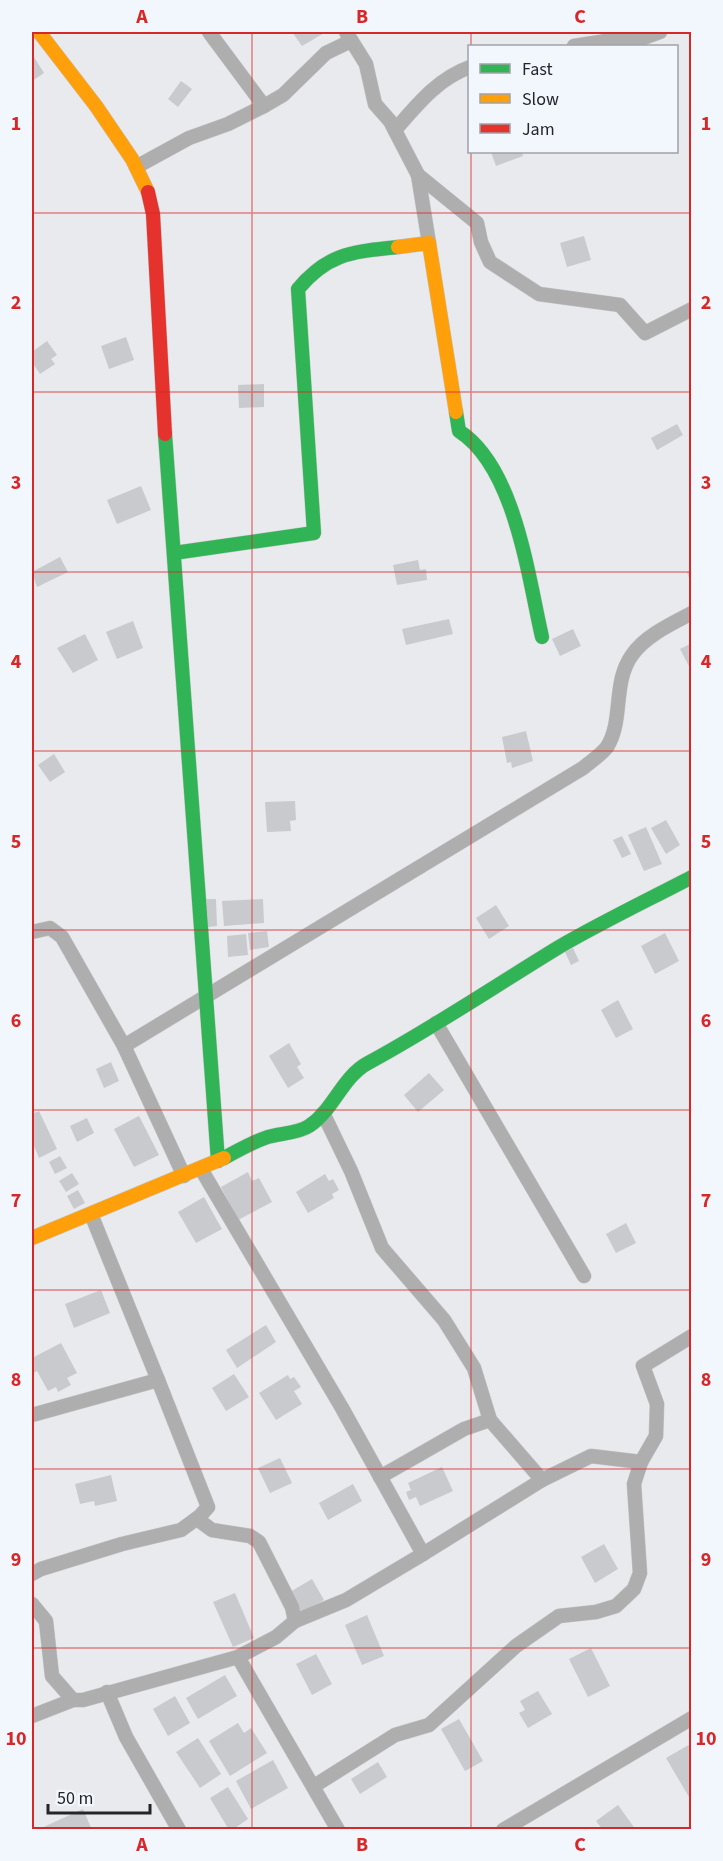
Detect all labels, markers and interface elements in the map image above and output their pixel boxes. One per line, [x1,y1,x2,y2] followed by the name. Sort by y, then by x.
[135,3,148,31] text: A
[356,3,368,31] text: B
[574,3,586,31] text: C
[468,45,678,153] legend
[522,57,553,82] text: Fast
[522,87,559,112] text: Slow
[11,110,21,138] text: 1
[701,110,711,138] text: 1
[522,117,555,142] text: Jam
[11,289,21,317] text: 2
[701,289,711,317] text: 2
[11,469,21,497] text: 3
[701,469,711,497] text: 3
[11,648,22,676] text: 4
[701,648,712,676] text: 4
[11,828,21,856] text: 5
[701,828,711,856] text: 5
[11,1007,21,1035] text: 6
[701,1007,711,1035] text: 6
[11,1187,21,1215] text: 7
[701,1187,711,1215] text: 7
[11,1366,21,1394] text: 8
[701,1366,711,1394] text: 8
[11,1546,21,1574] text: 9
[701,1546,711,1574] text: 9
[5,1725,27,1753] text: 10
[695,1725,717,1753] text: 10
[48,1777,150,1815] scale bar
[57,1786,93,1811] text: 50 m
[135,1831,148,1859] text: A
[356,1831,368,1859] text: B
[574,1831,586,1859] text: C

